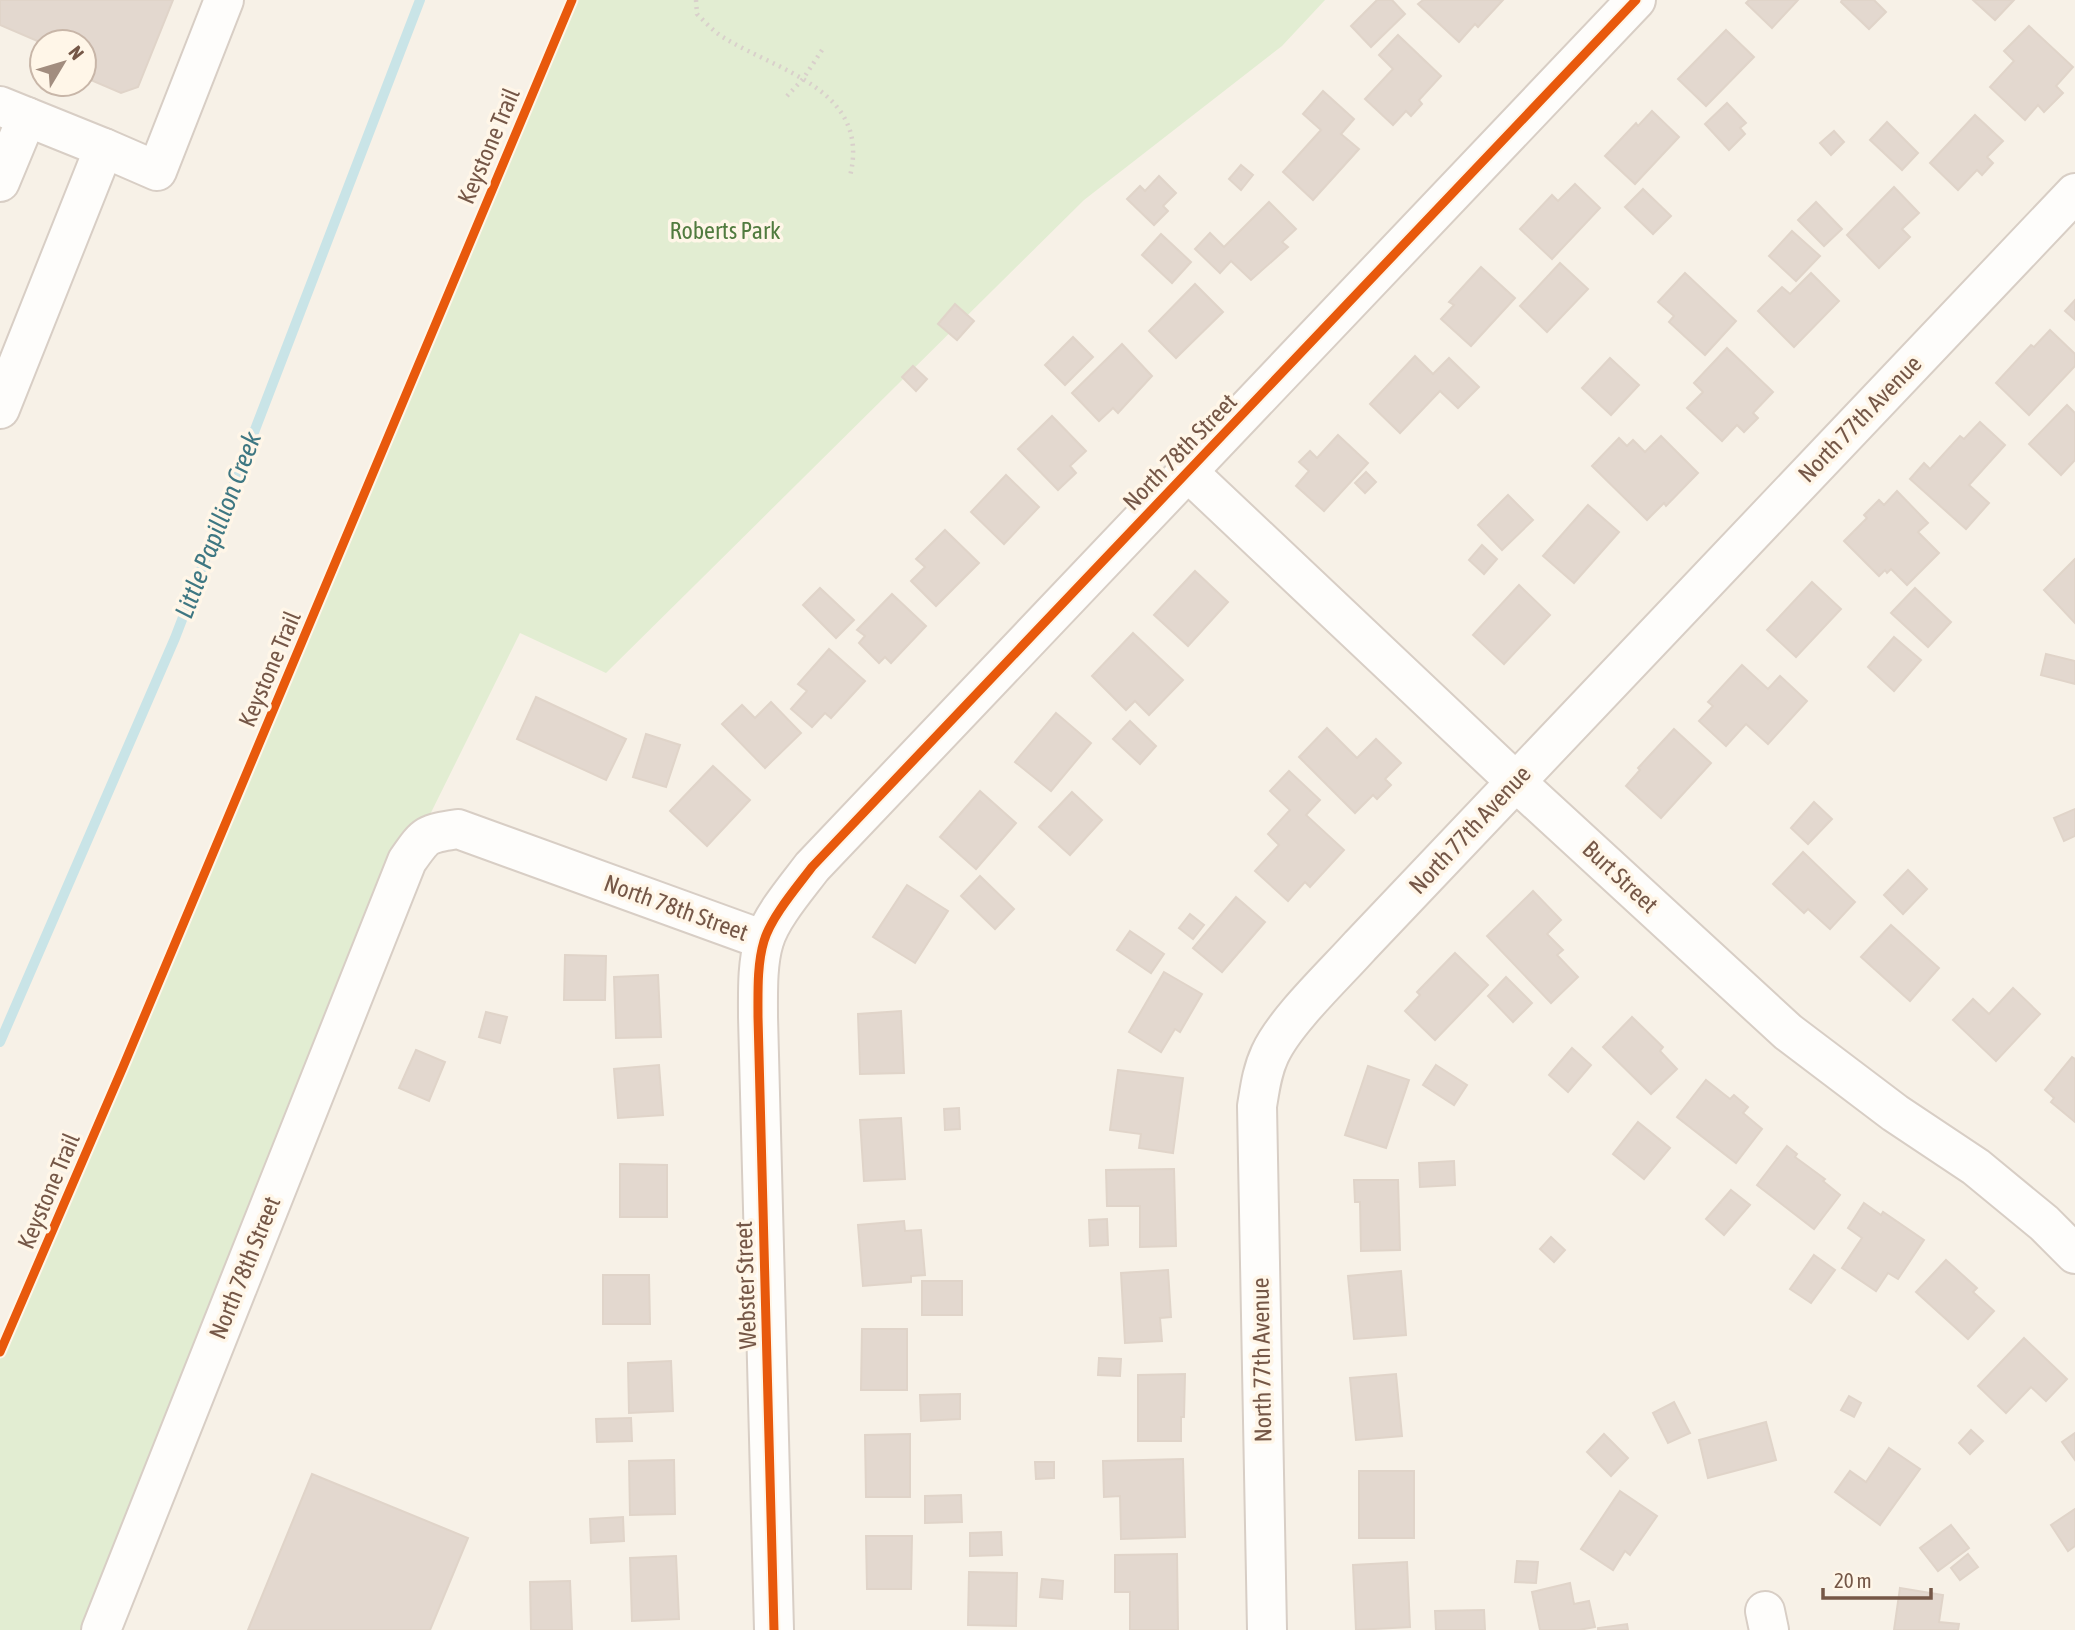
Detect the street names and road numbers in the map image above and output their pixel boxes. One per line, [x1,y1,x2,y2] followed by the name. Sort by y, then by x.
[452,83,525,208] street label: Keystone Trail
[1793,350,1927,487] street label: North 77th Avenue
[1117,388,1242,515] street label: North 78th Street
[233,606,306,731] street label: Keystone Trail
[1404,760,1536,899] street label: North 77th Avenue
[1577,835,1663,918] street label: Burt Street
[601,869,752,946] street label: North 78th Street
[12,1128,85,1253] street label: Keystone Trail
[204,1193,285,1343] street label: North 78th Street
[730,1220,761,1349] street label: Webster Street
[1247,1277,1276,1443] street label: North 77th Avenue

